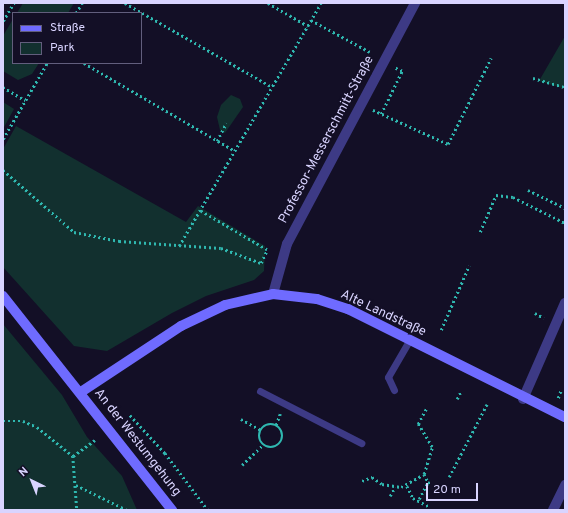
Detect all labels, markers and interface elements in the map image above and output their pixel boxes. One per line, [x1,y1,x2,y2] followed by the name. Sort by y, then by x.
[12,12,142,64] legend
[50,20,85,36] text: Straße
[50,40,75,56] text: Park
[276,53,378,227] street label: Professor-Messerschmitt-Straße
[338,287,428,341] street label: Alte Landstraße
[90,386,184,500] street label: An der Westumgehung
[12,461,52,501] north arrow
[16,464,31,480] text: N
[428,475,480,501] scale bar
[433,482,461,498] text: 20 m

